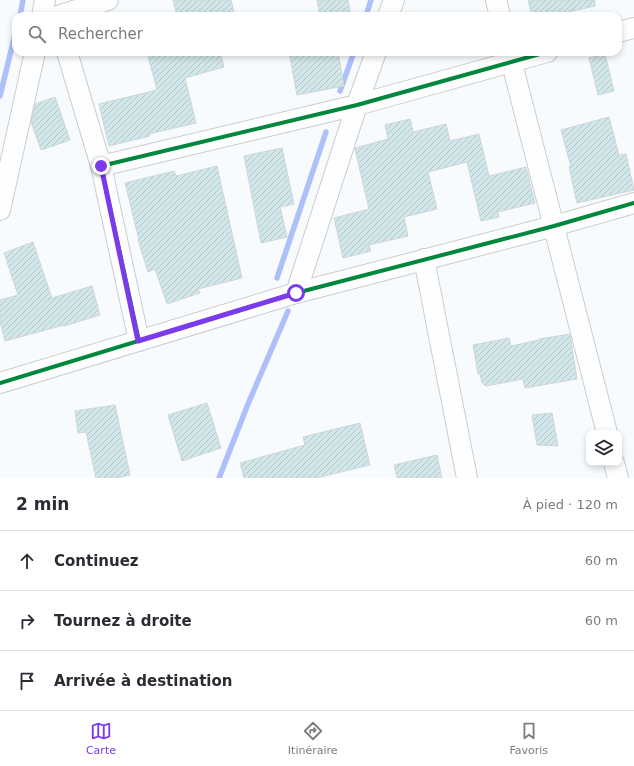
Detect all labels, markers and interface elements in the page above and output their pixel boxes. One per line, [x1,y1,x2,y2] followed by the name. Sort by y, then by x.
[12,12,622,56] search box
[26,23,48,45] icon: search
[58,25,143,43] text: Rechercher
[92,157,110,175] route end
[287,284,305,302] route start
[586,430,622,466] map controls
[586,430,622,466] button: layers
[16,494,69,514] text: 2 min
[523,497,618,512] text: À pied · 120 m
[16,550,38,572] icon: ahead
[54,552,139,570] text: Continuez
[585,553,618,568] text: 60 m
[16,610,38,632] icon: right
[54,612,192,630] text: Tournez à droite
[585,613,618,628] text: 60 m
[16,670,38,692] icon: arrive
[54,672,232,690] text: Arrivée à destination
[86,720,116,757] tab: Carte
[288,720,338,757] tab: Itinéraire
[509,720,548,757] tab: Favoris

